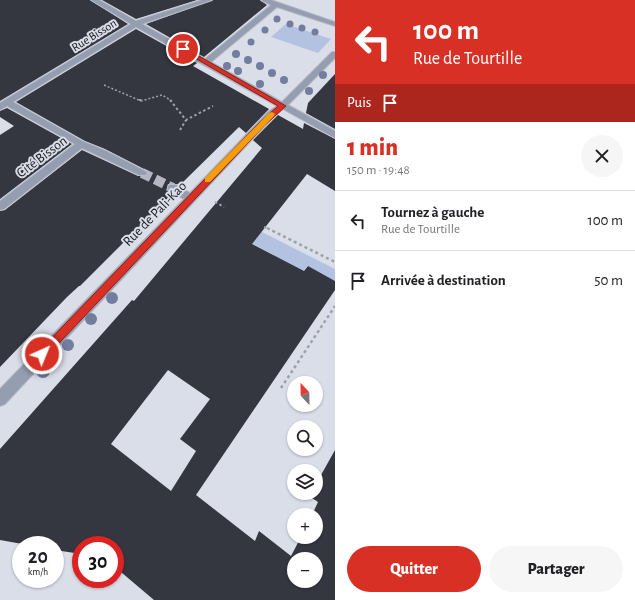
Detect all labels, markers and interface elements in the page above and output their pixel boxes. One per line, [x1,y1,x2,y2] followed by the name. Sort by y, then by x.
[347,16,399,68] icon: left
[70,17,118,53] street label: Rue Bisson
[413,17,479,45] text: 100 m
[166,32,200,66] pin
[172,38,194,60] icon: arrive
[413,50,522,68] text: Rue de Tourtille
[379,92,401,114] icon: arrive
[347,95,371,110] text: Puis
[14,134,70,180] street label: Cité Bisson
[581,135,623,177] button: close
[347,136,398,160] text: 1 min
[347,164,410,177] text: 150 m · 19:48
[121,179,189,249] street label: Rue de Pali-Kao
[381,205,484,220] text: Tournez à gauche
[347,210,369,232] icon: left
[588,213,623,228] text: 100 m
[381,223,460,236] text: Rue de Tourtille
[347,270,369,292] icon: arrive
[381,273,506,288] text: Arrivée à destination
[594,273,623,288] text: 50 m
[21,333,63,375] position arrow
[287,376,323,412] north arrow
[287,376,323,588] map controls
[287,420,323,456] button: search
[287,464,323,500] button: layers
[287,508,323,544] button: +
[72,536,124,588] speed limit sign: 30
[347,546,481,592] button: Quitter
[489,546,623,592] button: Partager
[28,547,48,567] text: 20
[287,552,323,588] button: −
[28,567,48,577] text: km/h

